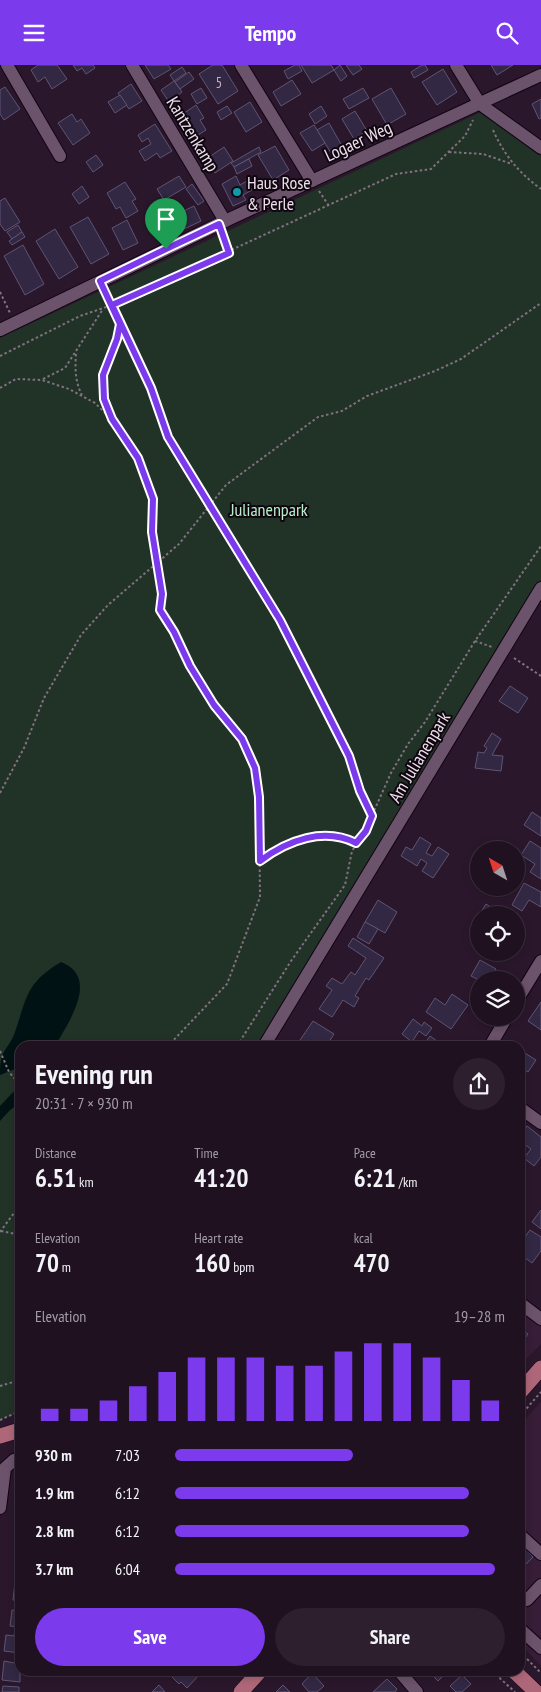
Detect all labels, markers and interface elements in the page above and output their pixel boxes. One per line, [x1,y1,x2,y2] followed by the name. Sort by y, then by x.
[20,19,48,47] icon: menu
[245,19,296,47] text: Tempo
[493,19,521,47] icon: search
[216,73,222,92] house number: 5
[162,92,225,176] street label: Kantzenkamp
[321,115,395,167] street label: Logaer Weg
[247,171,311,215] place label: Haus Rose & Perle
[231,186,243,198] marker: Haus Rose & Perle
[145,198,187,249] pin
[152,205,180,233] icon: arrive
[229,498,308,521] park label: Julianenpark
[383,707,455,807] street label: Am Julianenpark
[470,841,525,896] north arrow
[470,841,525,1026] map controls
[470,906,525,961] button: locate
[470,971,525,1026] button: layers
[35,1055,153,1092] text: Evening run
[453,1058,505,1110] button: share
[35,1093,133,1113] text: 20:31 · 7 × 930 m
[35,1144,76,1162] text: Distance
[194,1144,219,1162] text: Time
[354,1144,376,1162] text: Pace
[35,1162,76,1194] text: 6.51
[194,1162,248,1194] text: 41:20
[354,1162,396,1194] text: 6:21
[76,1173,94,1191] text: km
[396,1173,417,1191] text: /km
[35,1229,80,1247] text: Elevation
[194,1229,243,1247] text: Heart rate
[354,1229,373,1247] text: kcal
[35,1247,59,1279] text: 70
[194,1247,230,1279] text: 160
[354,1247,390,1279] text: 470
[59,1258,71,1276] text: m
[230,1258,254,1276] text: bpm
[35,1306,86,1326] text: Elevation
[454,1306,505,1326] text: 19–28 m
[35,1445,72,1465] text: 930 m
[115,1445,140,1465] text: 7:03
[35,1483,74,1503] text: 1.9 km
[115,1483,140,1503] text: 6:12
[35,1521,74,1541] text: 2.8 km
[115,1521,140,1541] text: 6:12
[35,1559,73,1579] text: 3.7 km
[115,1559,140,1579] text: 6:04
[35,1608,265,1666] button: Save
[275,1608,505,1666] button: Share

